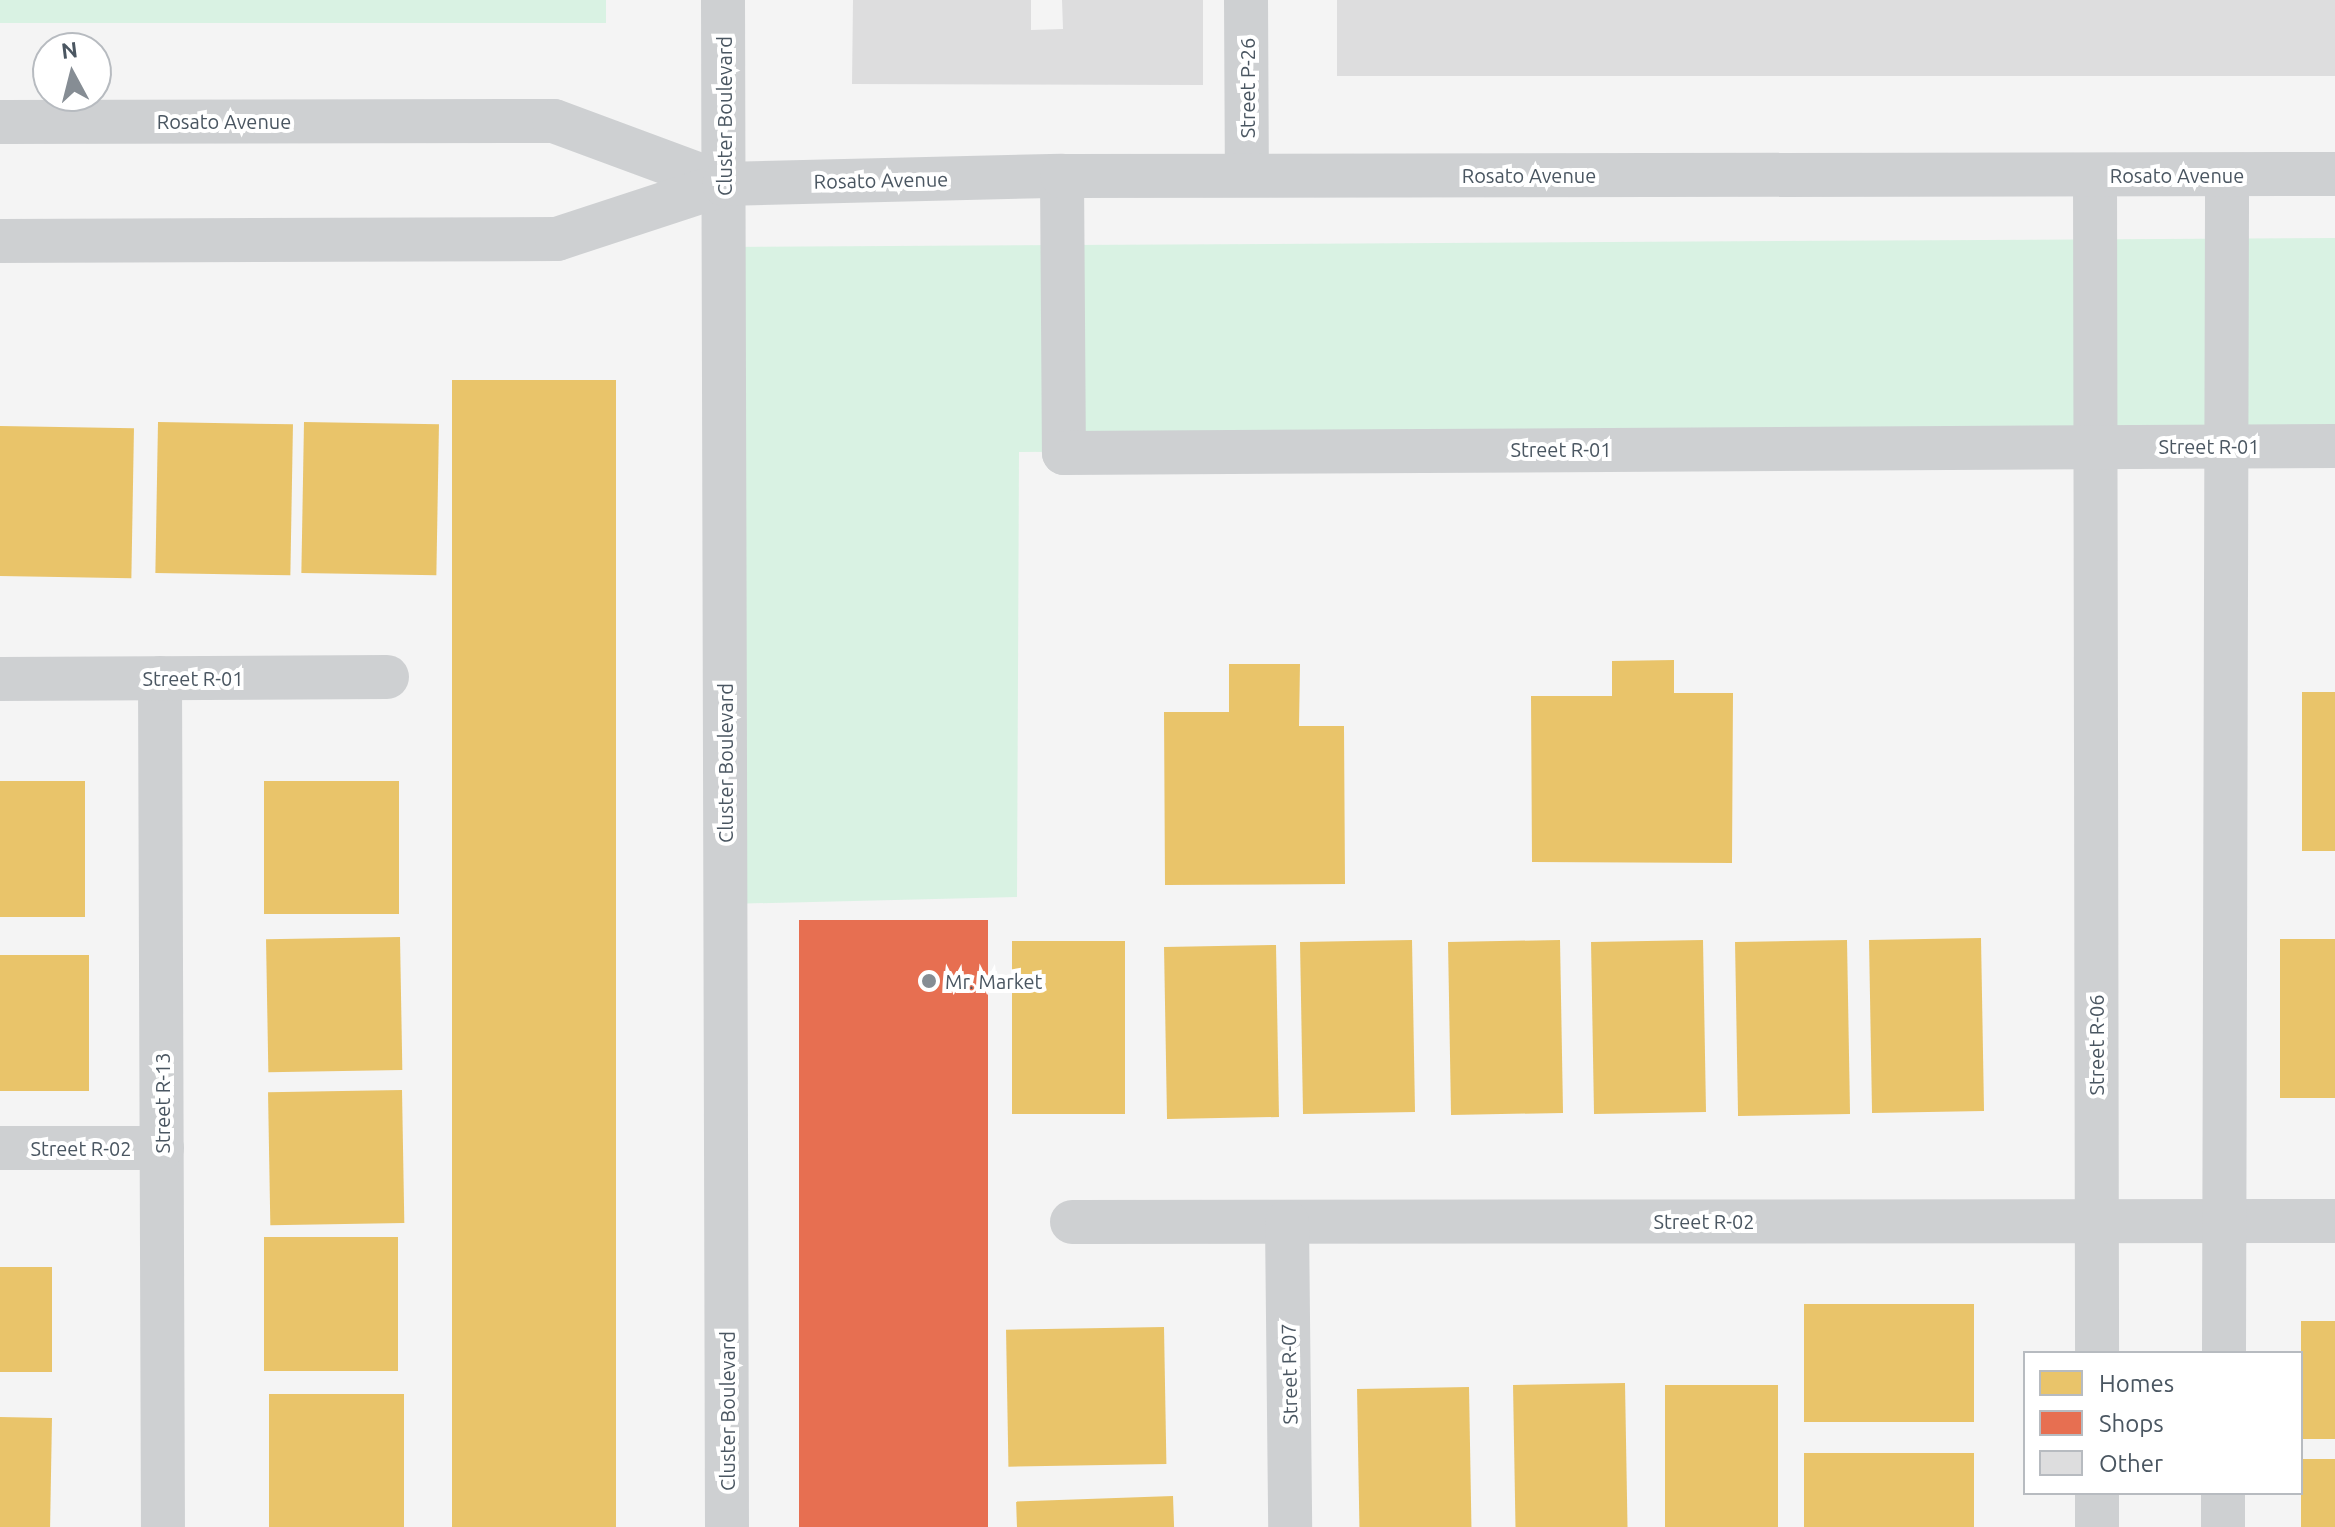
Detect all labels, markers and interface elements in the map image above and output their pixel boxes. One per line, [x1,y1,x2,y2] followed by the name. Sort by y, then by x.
[32,32,112,112] north arrow
[60,36,79,63] text: N
[712,36,736,196] street label: Cluster Boulevard
[1235,38,1259,138] street label: Street P-26
[157,109,291,133] street label: Rosato Avenue
[1462,163,1596,187] street label: Rosato Avenue
[2110,163,2244,187] street label: Rosato Avenue
[814,167,948,193] street label: Rosato Avenue
[2158,434,2260,458] street label: Street R-01
[1510,437,1612,461] street label: Street R-01
[142,666,244,690] street label: Street R-01
[713,683,737,843] street label: Cluster Boulevard
[945,969,1042,993] place label: Mr. Market
[920,972,938,990] marker: Mr. Market
[2084,994,2108,1096] street label: Street R-06
[150,1052,174,1154] street label: Street R-13
[30,1136,132,1160] street label: Street R-02
[1653,1209,1755,1233] street label: Street R-02
[1276,1323,1302,1425] street label: Street R-07
[715,1331,739,1491] street label: Cluster Boulevard
[2023,1351,2303,1495] legend
[2099,1370,2174,1397] text: Homes
[2099,1410,2164,1437] text: Shops
[2099,1450,2163,1477] text: Other

